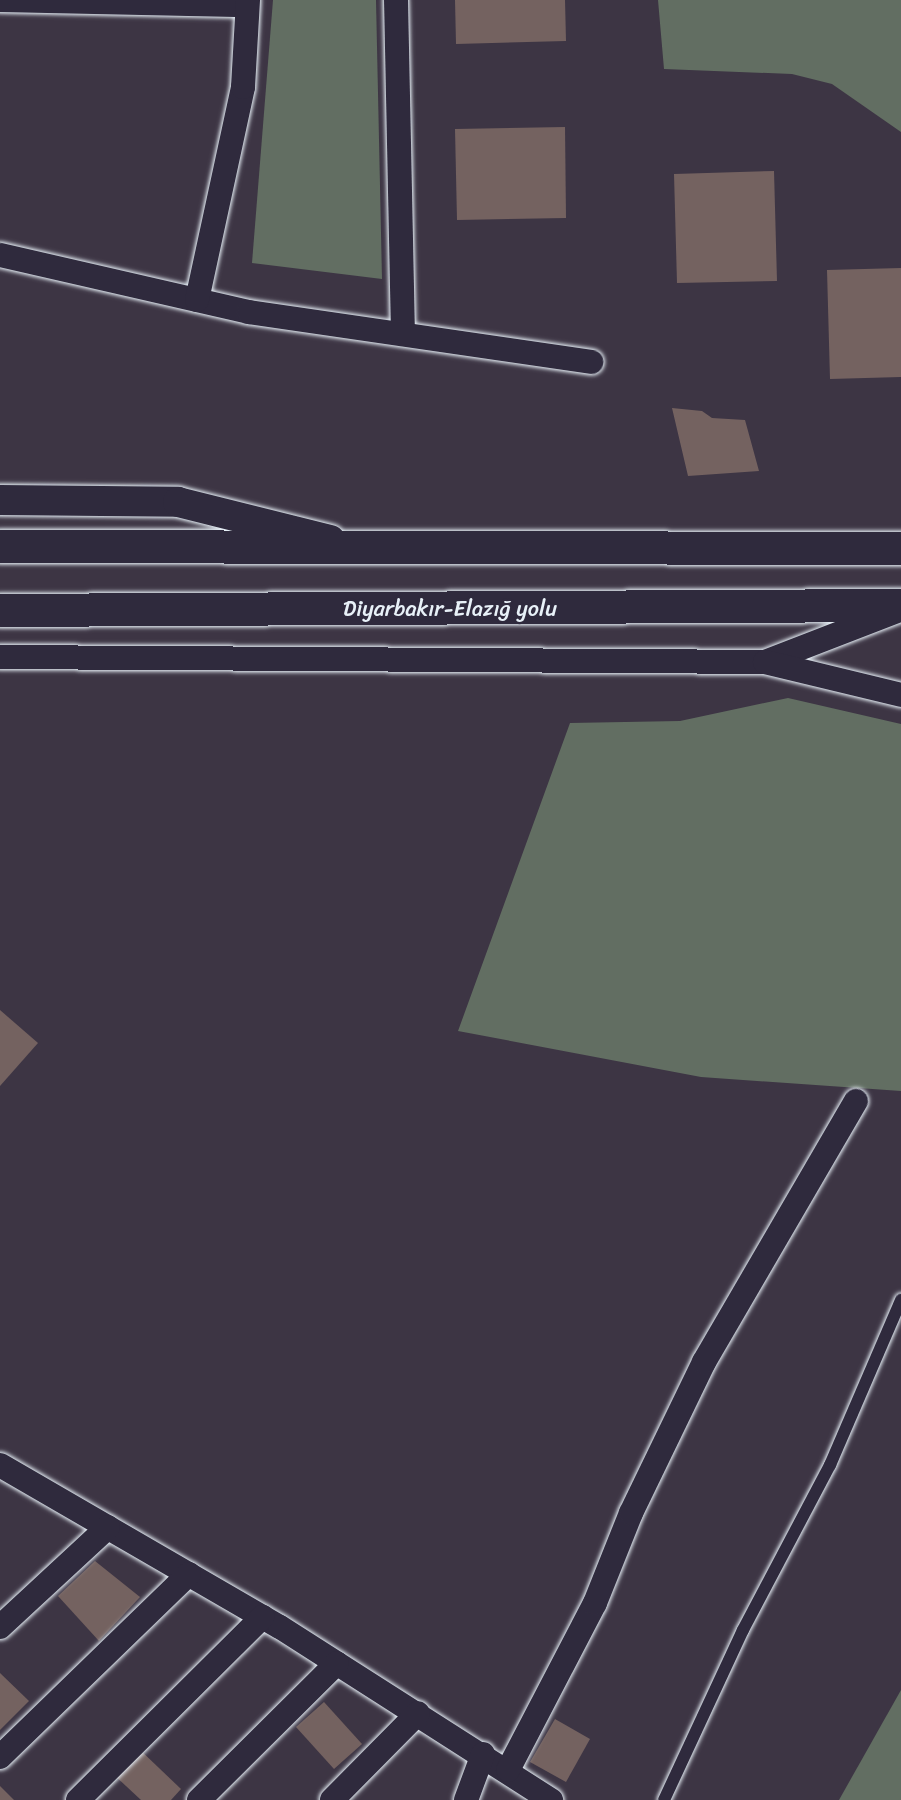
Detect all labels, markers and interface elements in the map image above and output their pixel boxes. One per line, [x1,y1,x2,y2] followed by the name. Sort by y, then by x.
[343,596,557,622] street label: Diyarbakır-Elazığ yolu

